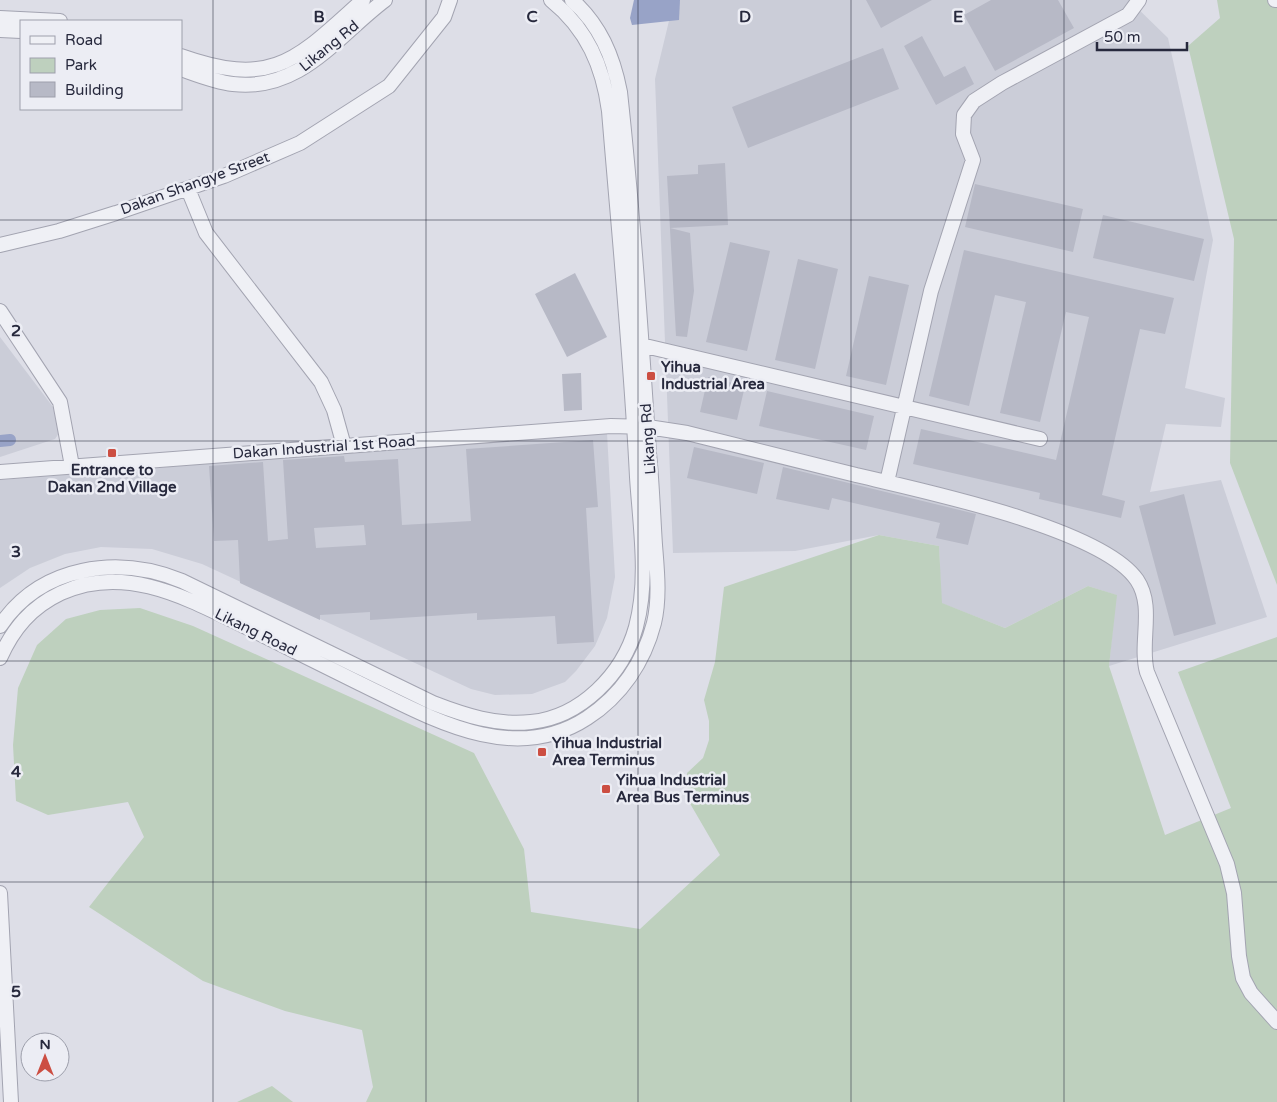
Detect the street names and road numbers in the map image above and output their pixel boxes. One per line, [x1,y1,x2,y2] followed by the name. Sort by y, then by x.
[296,17,362,75] street label: Likang Rd
[118,148,272,218] street label: Dakan Shangye Street
[637,403,659,475] street label: Likang Rd
[232,432,416,462] street label: Dakan Industrial 1st Road
[212,604,300,660] street label: Likang Road

